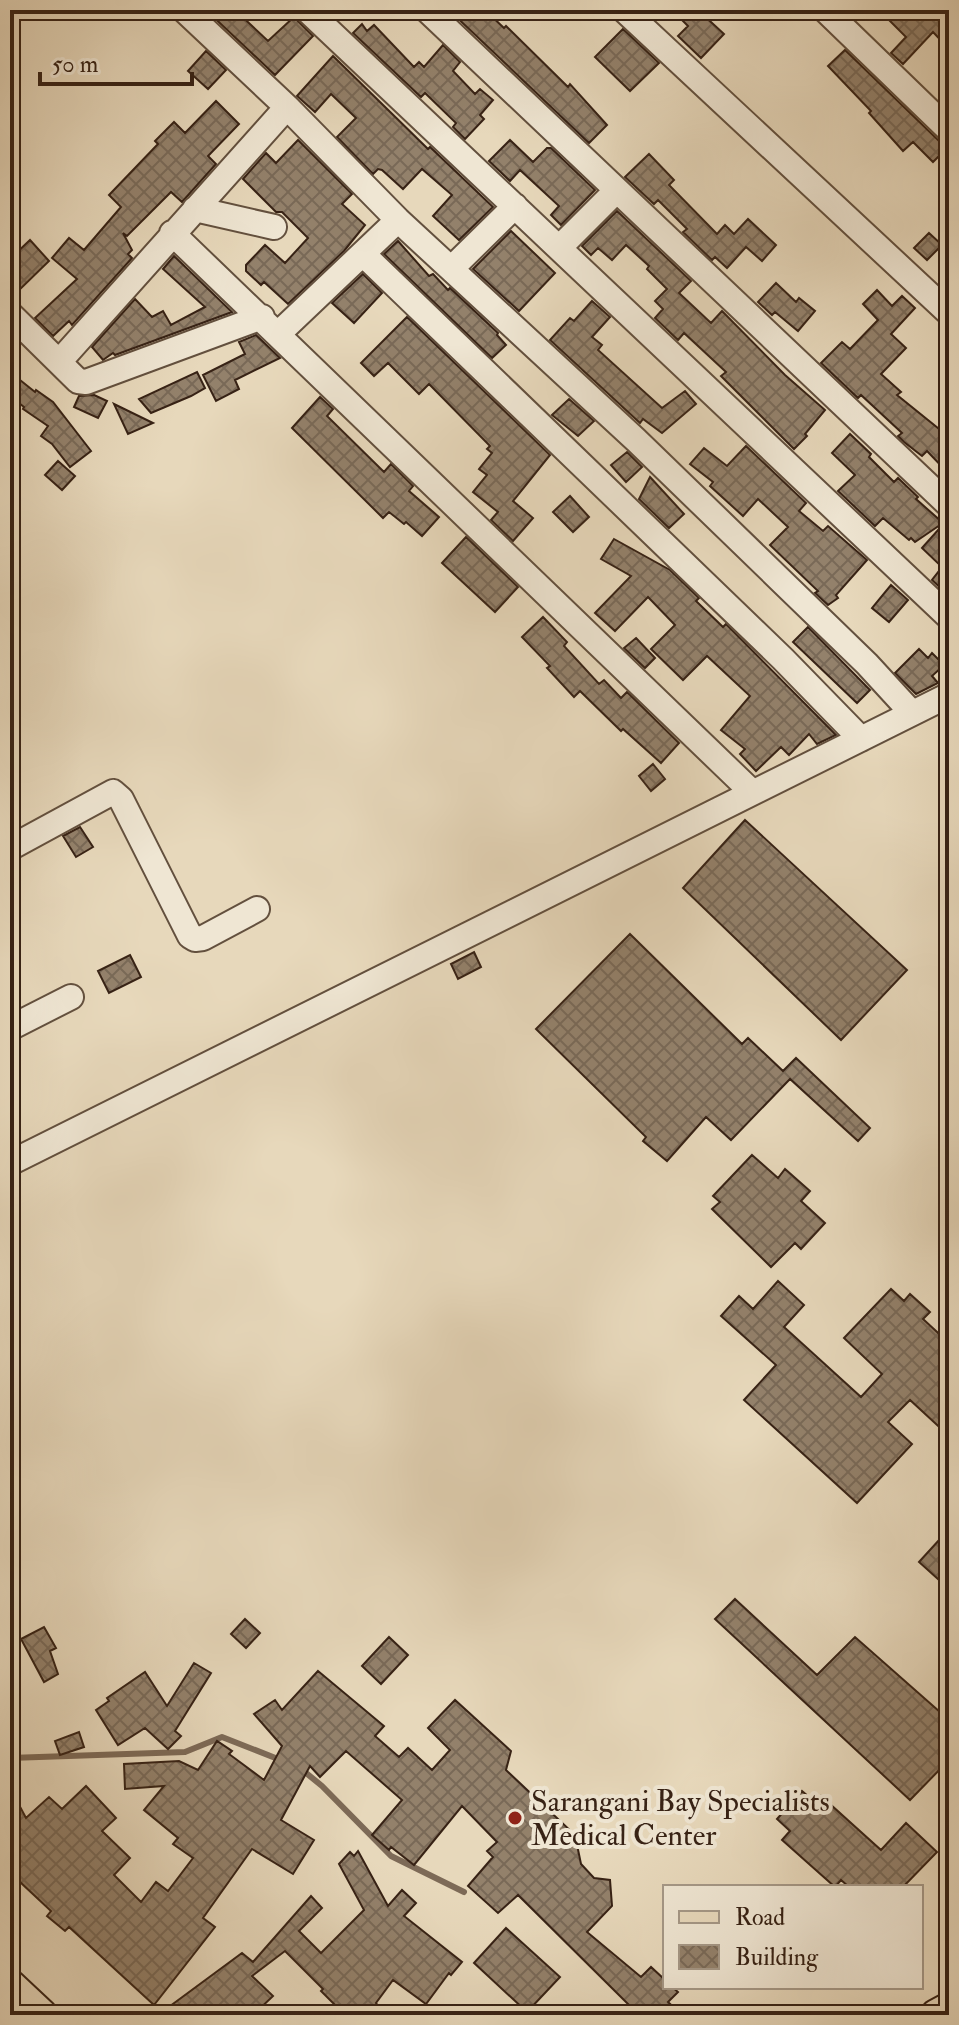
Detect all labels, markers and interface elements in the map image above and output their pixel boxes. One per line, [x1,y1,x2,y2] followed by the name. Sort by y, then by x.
[40,36,192,86] scale bar
[52,49,99,80] text: 50 m
[531,1783,830,1854] place label: Sarangani Bay Specialists Medical Center
[506,1809,524,1827] marker: Sarangani Bay Specialists Medical Center
[663,1885,923,1989] legend
[735,1902,785,1933] text: Road
[735,1942,819,1973] text: Building

